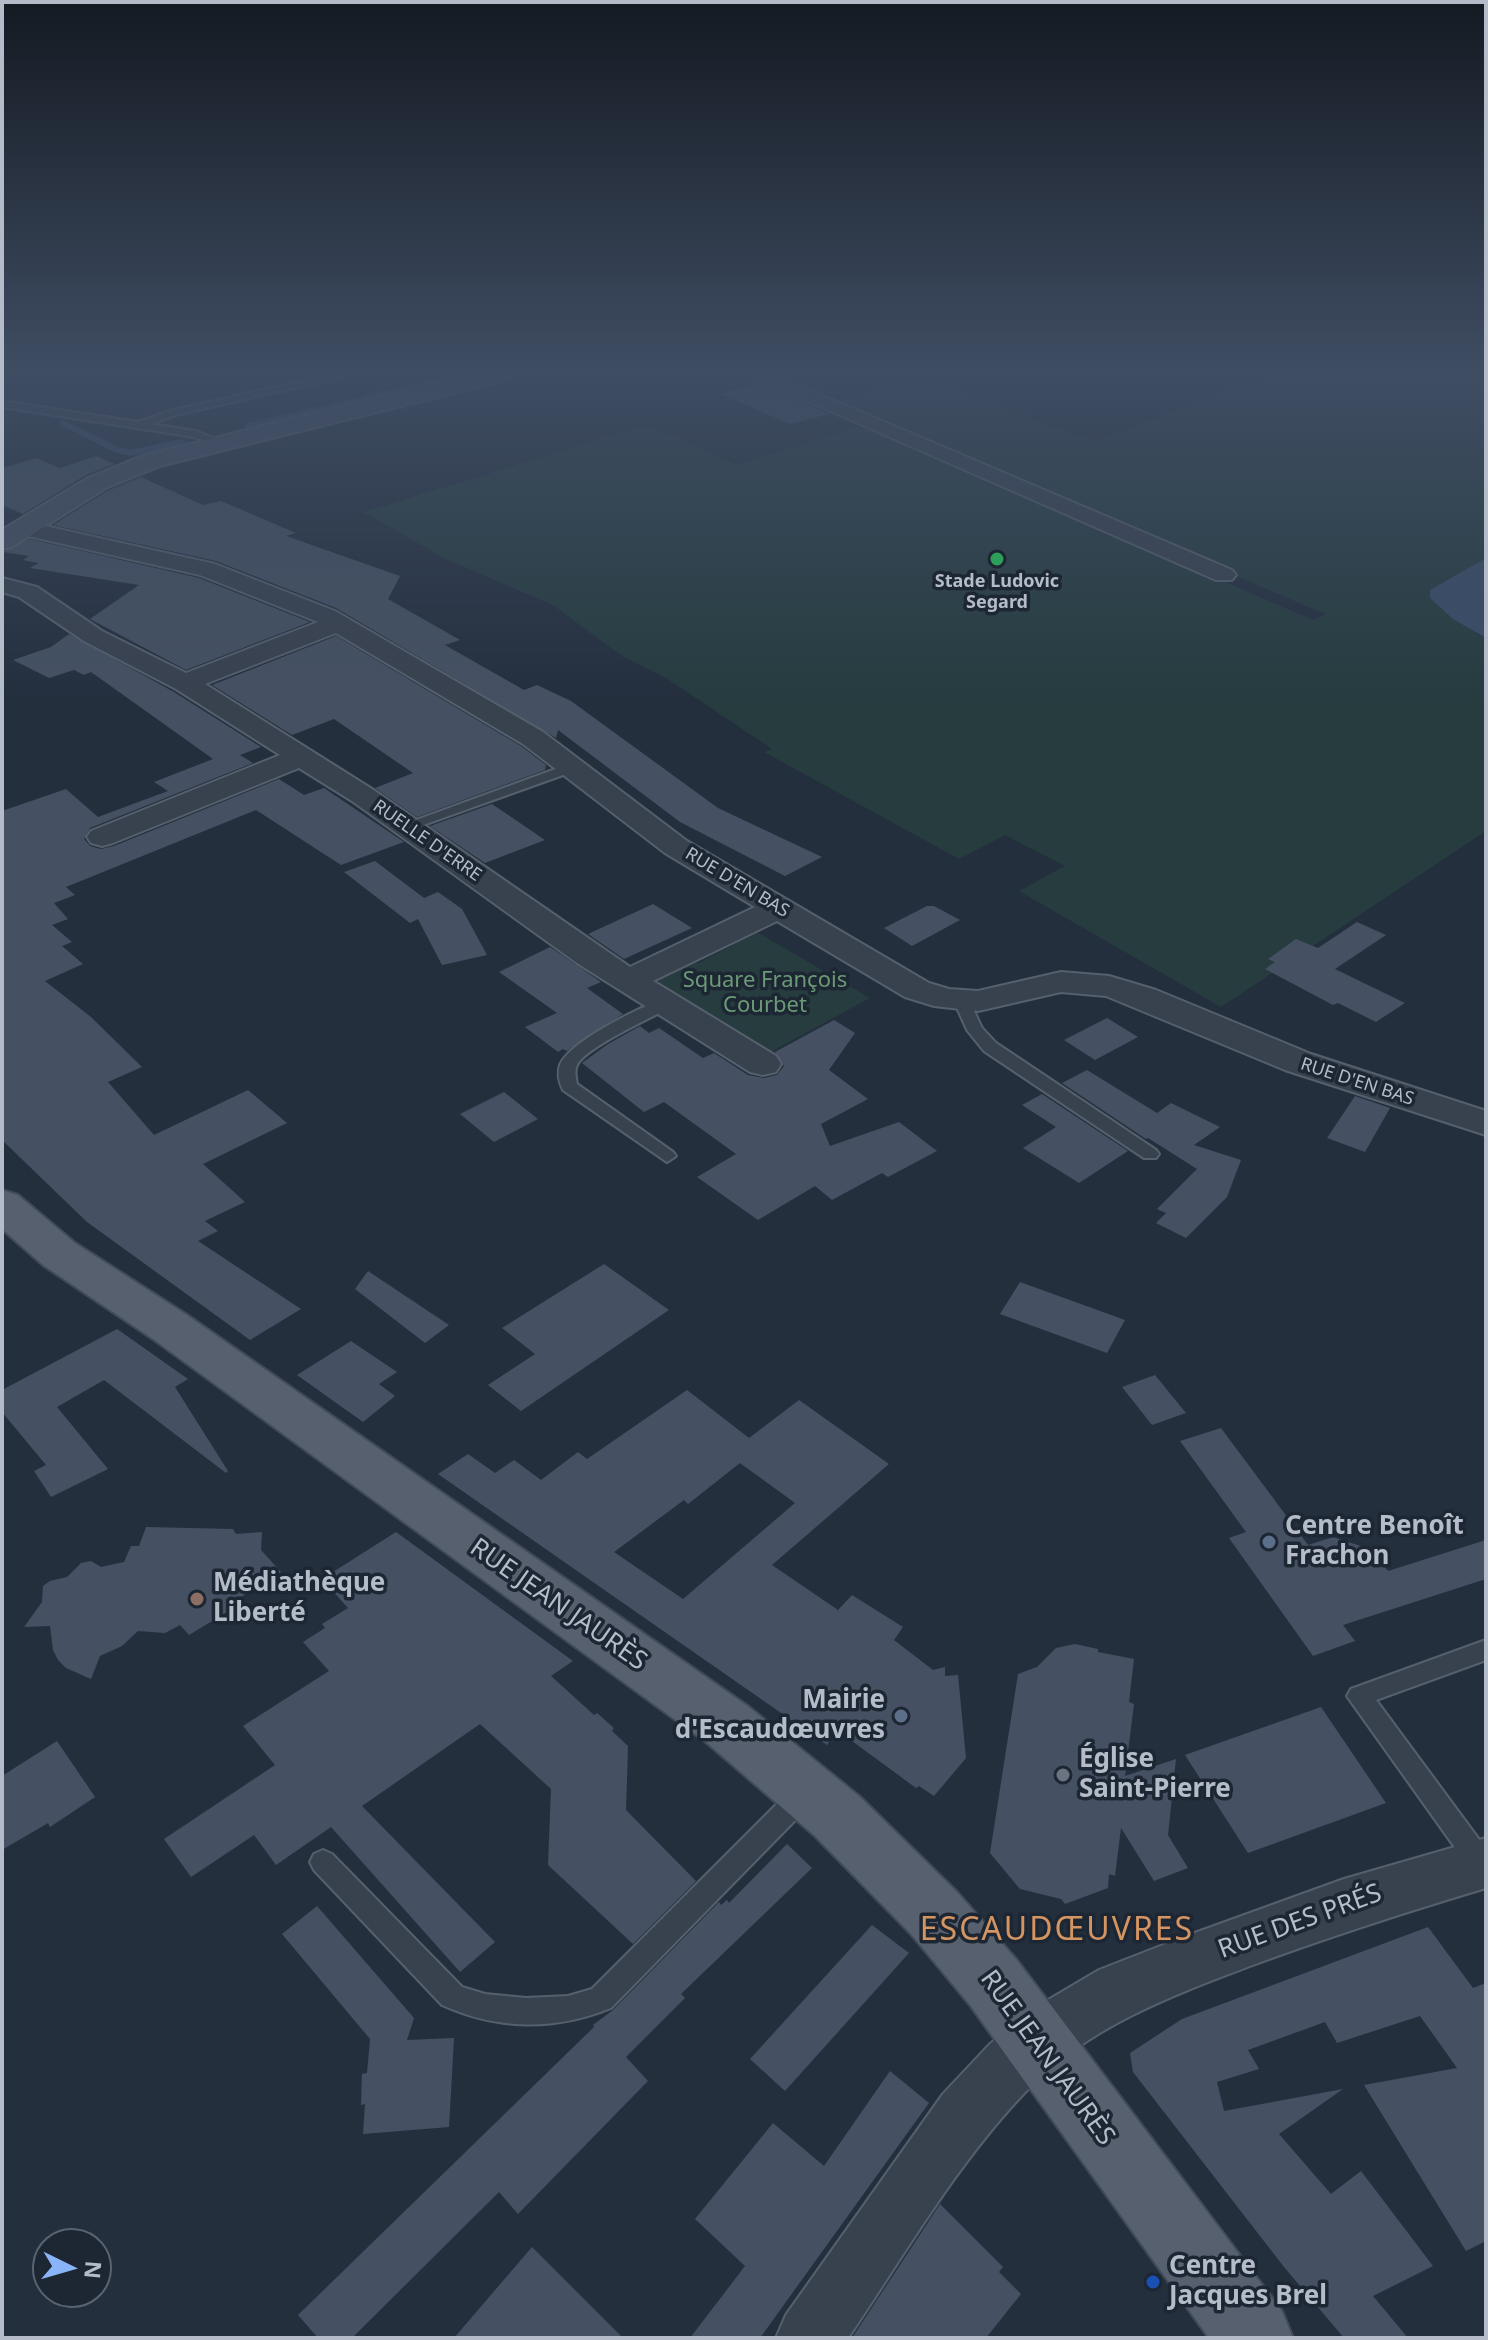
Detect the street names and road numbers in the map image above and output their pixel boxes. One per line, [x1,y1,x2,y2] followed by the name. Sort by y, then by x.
[369,796,485,886] street label: RUELLE D'ERRE
[681,843,793,923] street label: RUE D'EN BAS
[1298,1054,1416,1110] street label: RUE D'EN BAS
[464,1532,652,1678] street label: RUE JEAN JAURÈS
[1214,1878,1386,1966] street label: RUE DES PRÉS
[973,1964,1121,2152] street label: RUE JEAN JAURÈS

